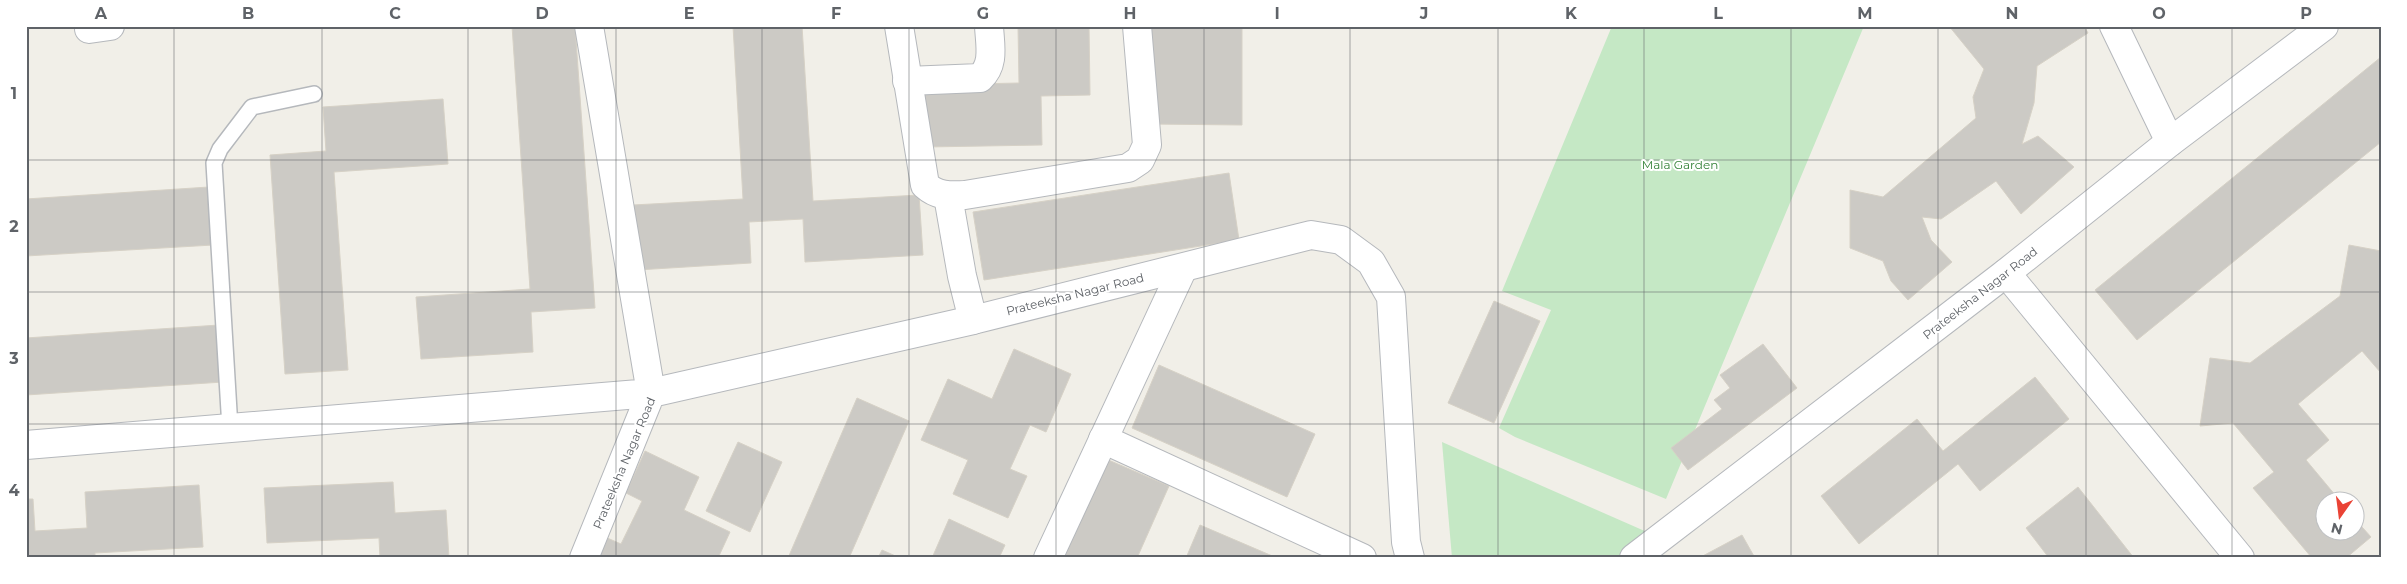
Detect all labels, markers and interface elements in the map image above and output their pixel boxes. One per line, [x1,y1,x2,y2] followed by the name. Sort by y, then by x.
[94,4,108,23] text: A
[242,4,254,23] text: B
[389,4,401,23] text: C
[535,4,549,23] text: D
[684,4,694,23] text: E
[831,4,841,23] text: F
[977,4,989,23] text: G
[1124,4,1136,23] text: H
[1274,4,1280,23] text: I
[1419,4,1428,23] text: J
[1565,4,1578,23] text: K
[1713,4,1723,23] text: L
[1857,4,1873,23] text: M
[2006,4,2018,23] text: N
[2152,4,2166,23] text: O
[2300,4,2312,23] text: P
[11,84,17,103] text: 1
[1642,157,1718,172] park label: Mala Garden
[9,217,19,236] text: 2
[1920,244,2040,342] street label: Prateeksha Nagar Road
[1005,270,1145,318] street label: Prateeksha Nagar Road
[8,349,19,368] text: 3
[589,395,659,531] street label: Prateeksha Nagar Road
[8,481,20,500] text: 4
[2314,492,2364,542] north arrow
[2329,519,2345,539] text: N

